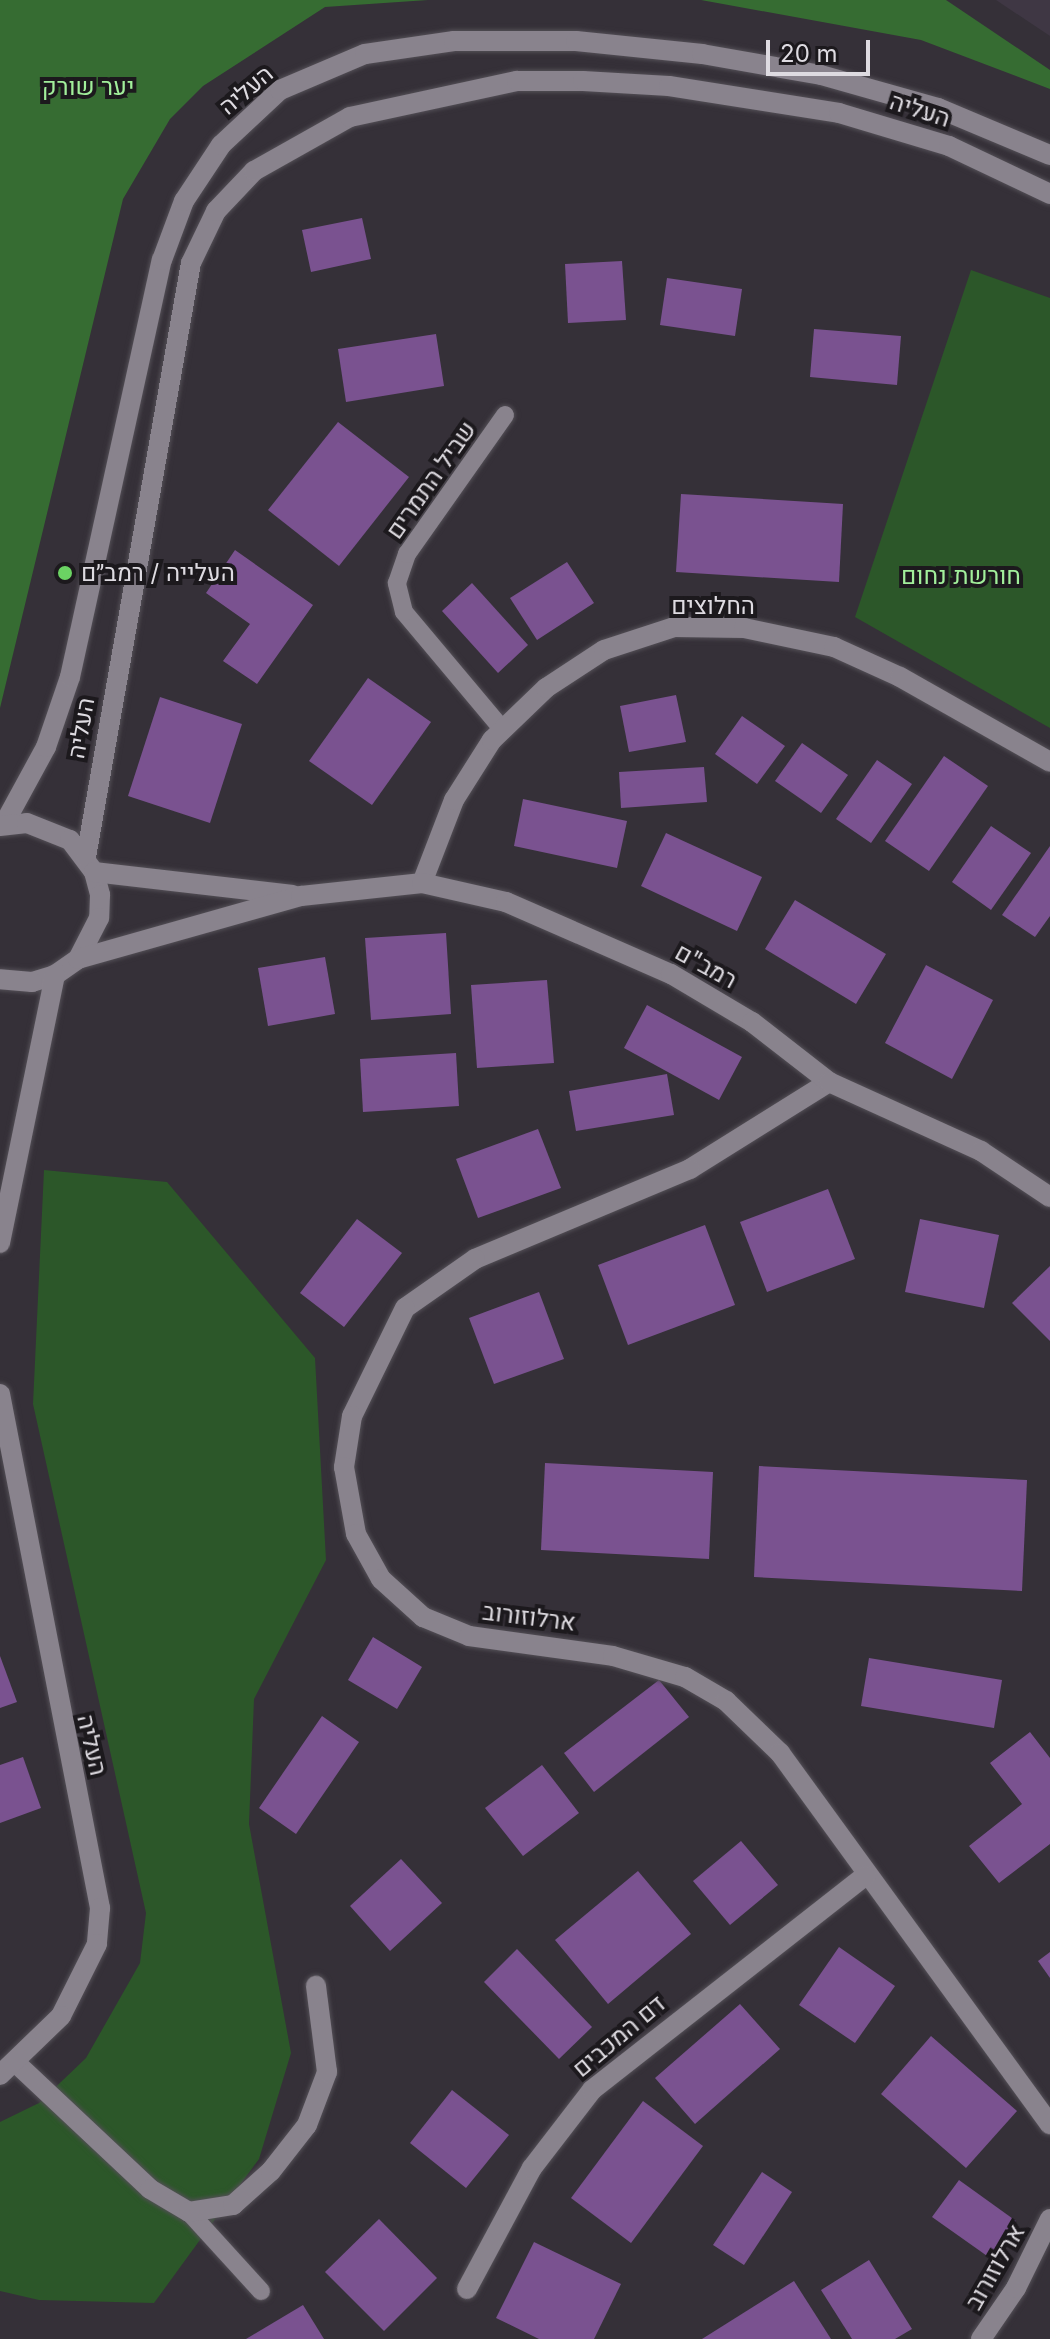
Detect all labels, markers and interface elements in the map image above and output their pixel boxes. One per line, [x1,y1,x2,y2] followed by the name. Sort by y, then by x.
[770,24,874,74] scale bar
[780,39,838,68] text: 20 m
[213,59,279,121] street label: העליה
[42,73,134,101] park label: יער שורק
[886,87,954,133] street label: העליה
[380,416,482,544] street label: שביל התמרים
[81,559,235,587] place label: העלייה / רמב״ם
[901,562,1021,590] park label: חורשת נחום
[56,564,74,582] marker: העלייה / רמב״ם
[671,592,755,620] street label: החלוצים
[61,695,101,761] street label: העליה
[670,937,742,995] street label: רמב"ם
[481,1597,577,1637] street label: ארלוזורוב
[71,1712,113,1778] street label: העליה
[567,1989,671,2083] street label: דם המכבים
[959,2219,1031,2315] street label: ארלוזורוב

